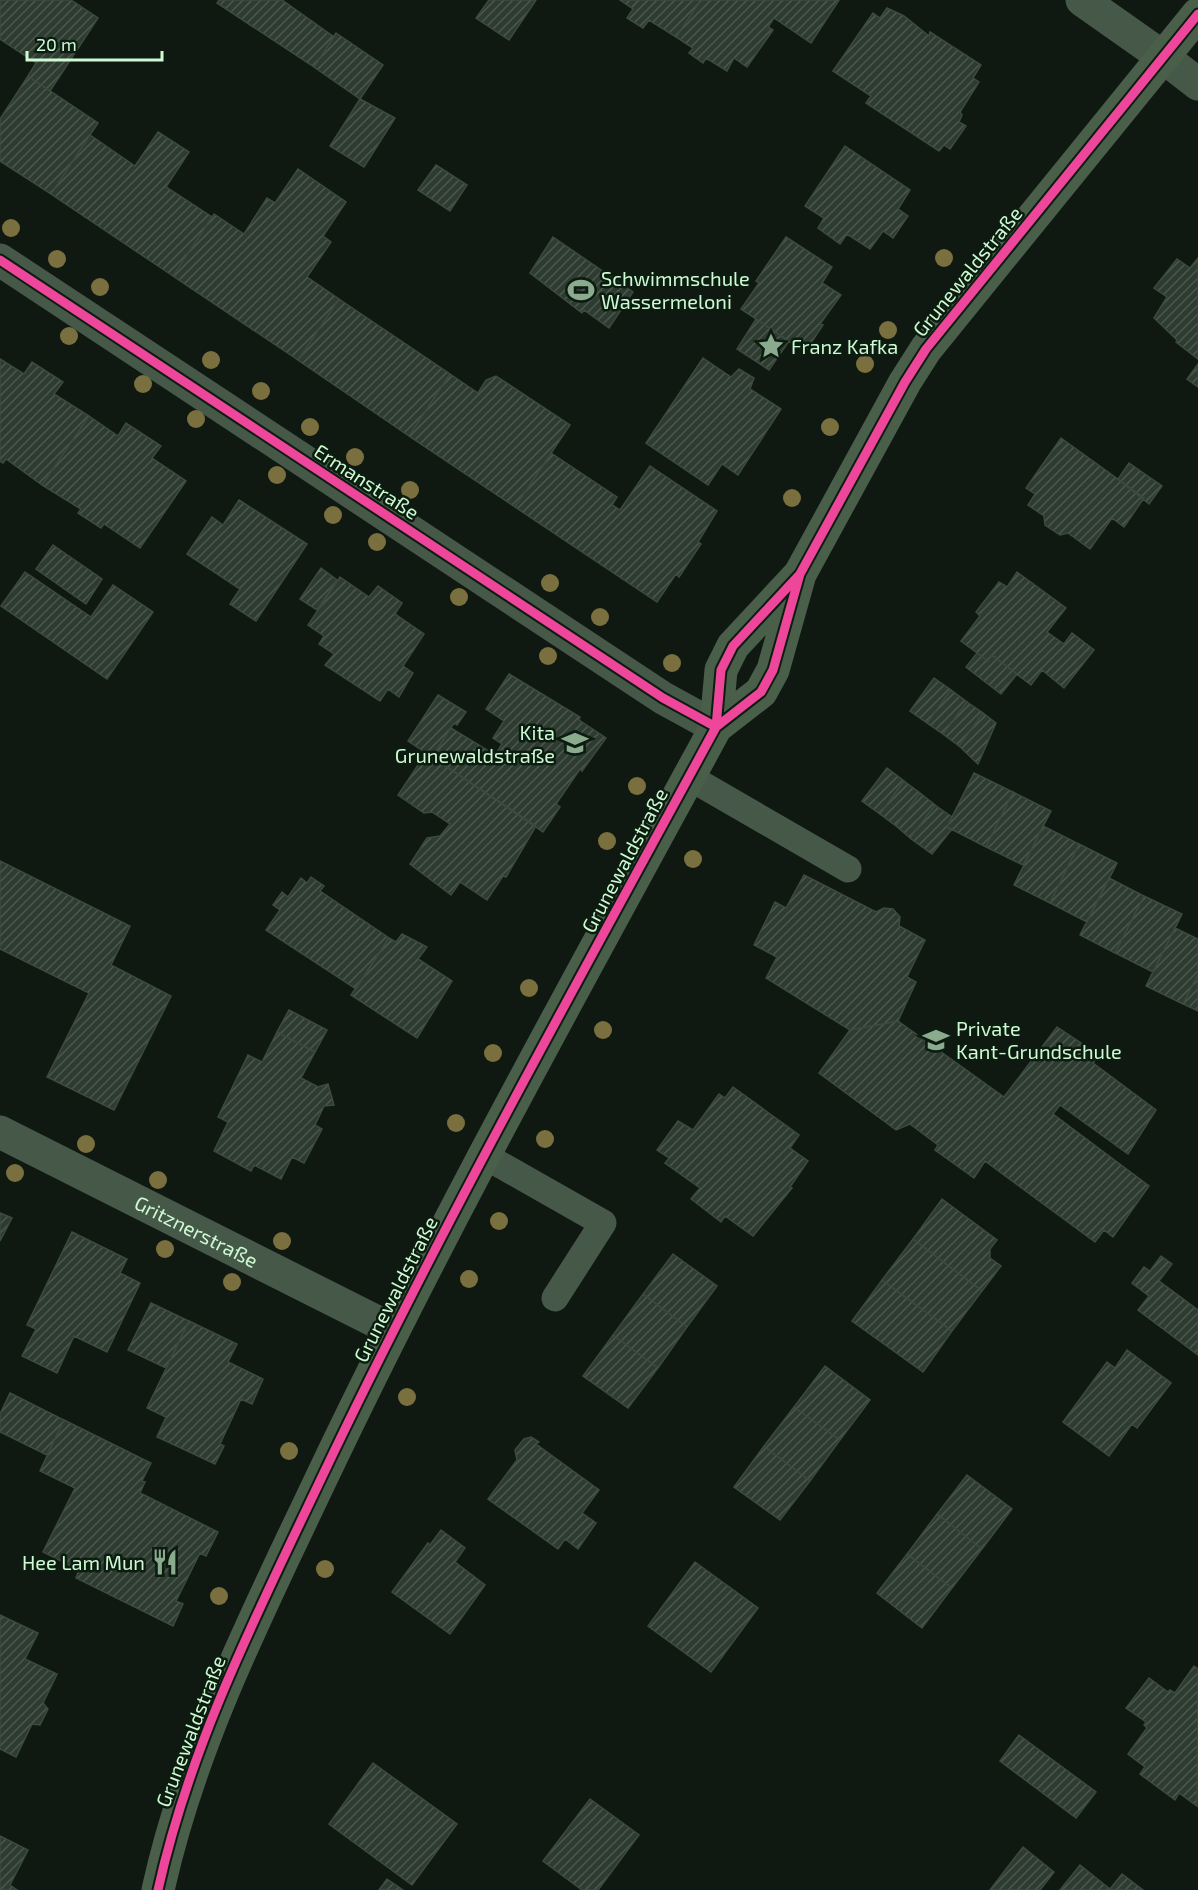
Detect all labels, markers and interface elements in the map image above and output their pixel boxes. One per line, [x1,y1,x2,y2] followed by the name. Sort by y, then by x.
[27,24,162,62] scale bar
[36,33,77,55] text: 20 m
[907,201,1027,341] street label: Grunewaldstraße
[601,266,750,313] place label: Schwimmschule Wassermeloni
[566,275,596,305] sports icon: Schwimmschule Wassermeloni
[756,331,786,361] place icon: Franz Kafka
[791,334,898,358] place label: Franz Kafka
[310,438,424,524] street label: Ermanstraße
[395,720,555,767] place label: Kita Grunewaldstraße
[560,728,590,758] school or university icon: Kita Grunewaldstraße
[576,784,672,936] street label: Grunewaldstraße
[956,1016,1122,1063] place label: Private Kant-Grundschule
[921,1025,951,1055] school or university icon: Private Kant-Grundschule
[131,1190,262,1272] street label: Gritznerstraße
[348,1212,442,1366] street label: Grunewaldstraße
[150,1547,180,1577] restaurant icon: Hee Lam Mun
[22,1550,145,1574] place label: Hee Lam Mun
[150,1652,230,1810] street label: Grunewaldstraße

